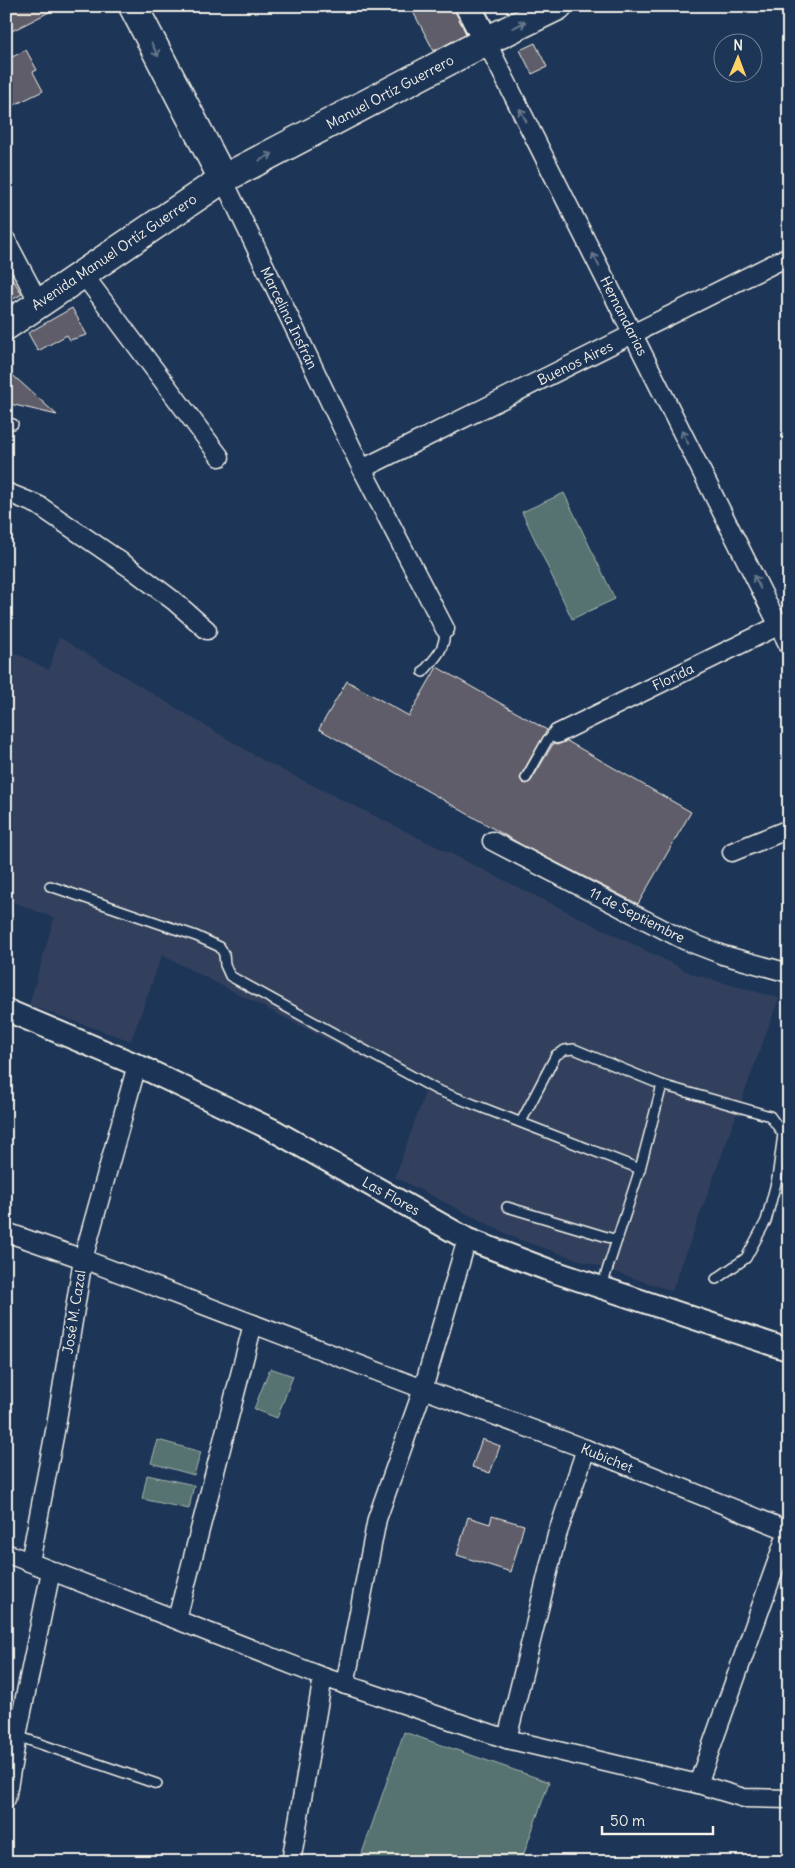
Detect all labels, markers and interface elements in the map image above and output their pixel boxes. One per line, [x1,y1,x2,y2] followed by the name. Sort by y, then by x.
[511,20,526,30] one-way arrow
[712,32,762,82] north arrow
[733,36,743,54] text: N
[150,42,160,57] one-way arrow
[323,51,457,133] street label: Manuel Ortíz Guerrero
[518,108,527,123] one-way arrow
[258,152,273,161] one-way arrow
[28,190,200,314] street label: Avenida Manuel Ortíz Guerrero
[591,253,600,268] one-way arrow
[256,264,322,372] street label: Marcelina Insfrán
[596,273,652,359] street label: Hernandarias
[534,337,616,389] street label: Buenos Aires
[679,430,689,445] one-way arrow
[752,575,762,590] one-way arrow
[649,659,697,695] street label: Florida
[586,883,688,947] street label: 11 de Septiembre
[359,1173,423,1219] street label: Las Flores
[58,1269,90,1355] street label: José M. Cazal
[578,1439,636,1477] street label: Kubichet
[602,1803,714,1835] scale bar
[610,1811,645,1830] text: 50 m

